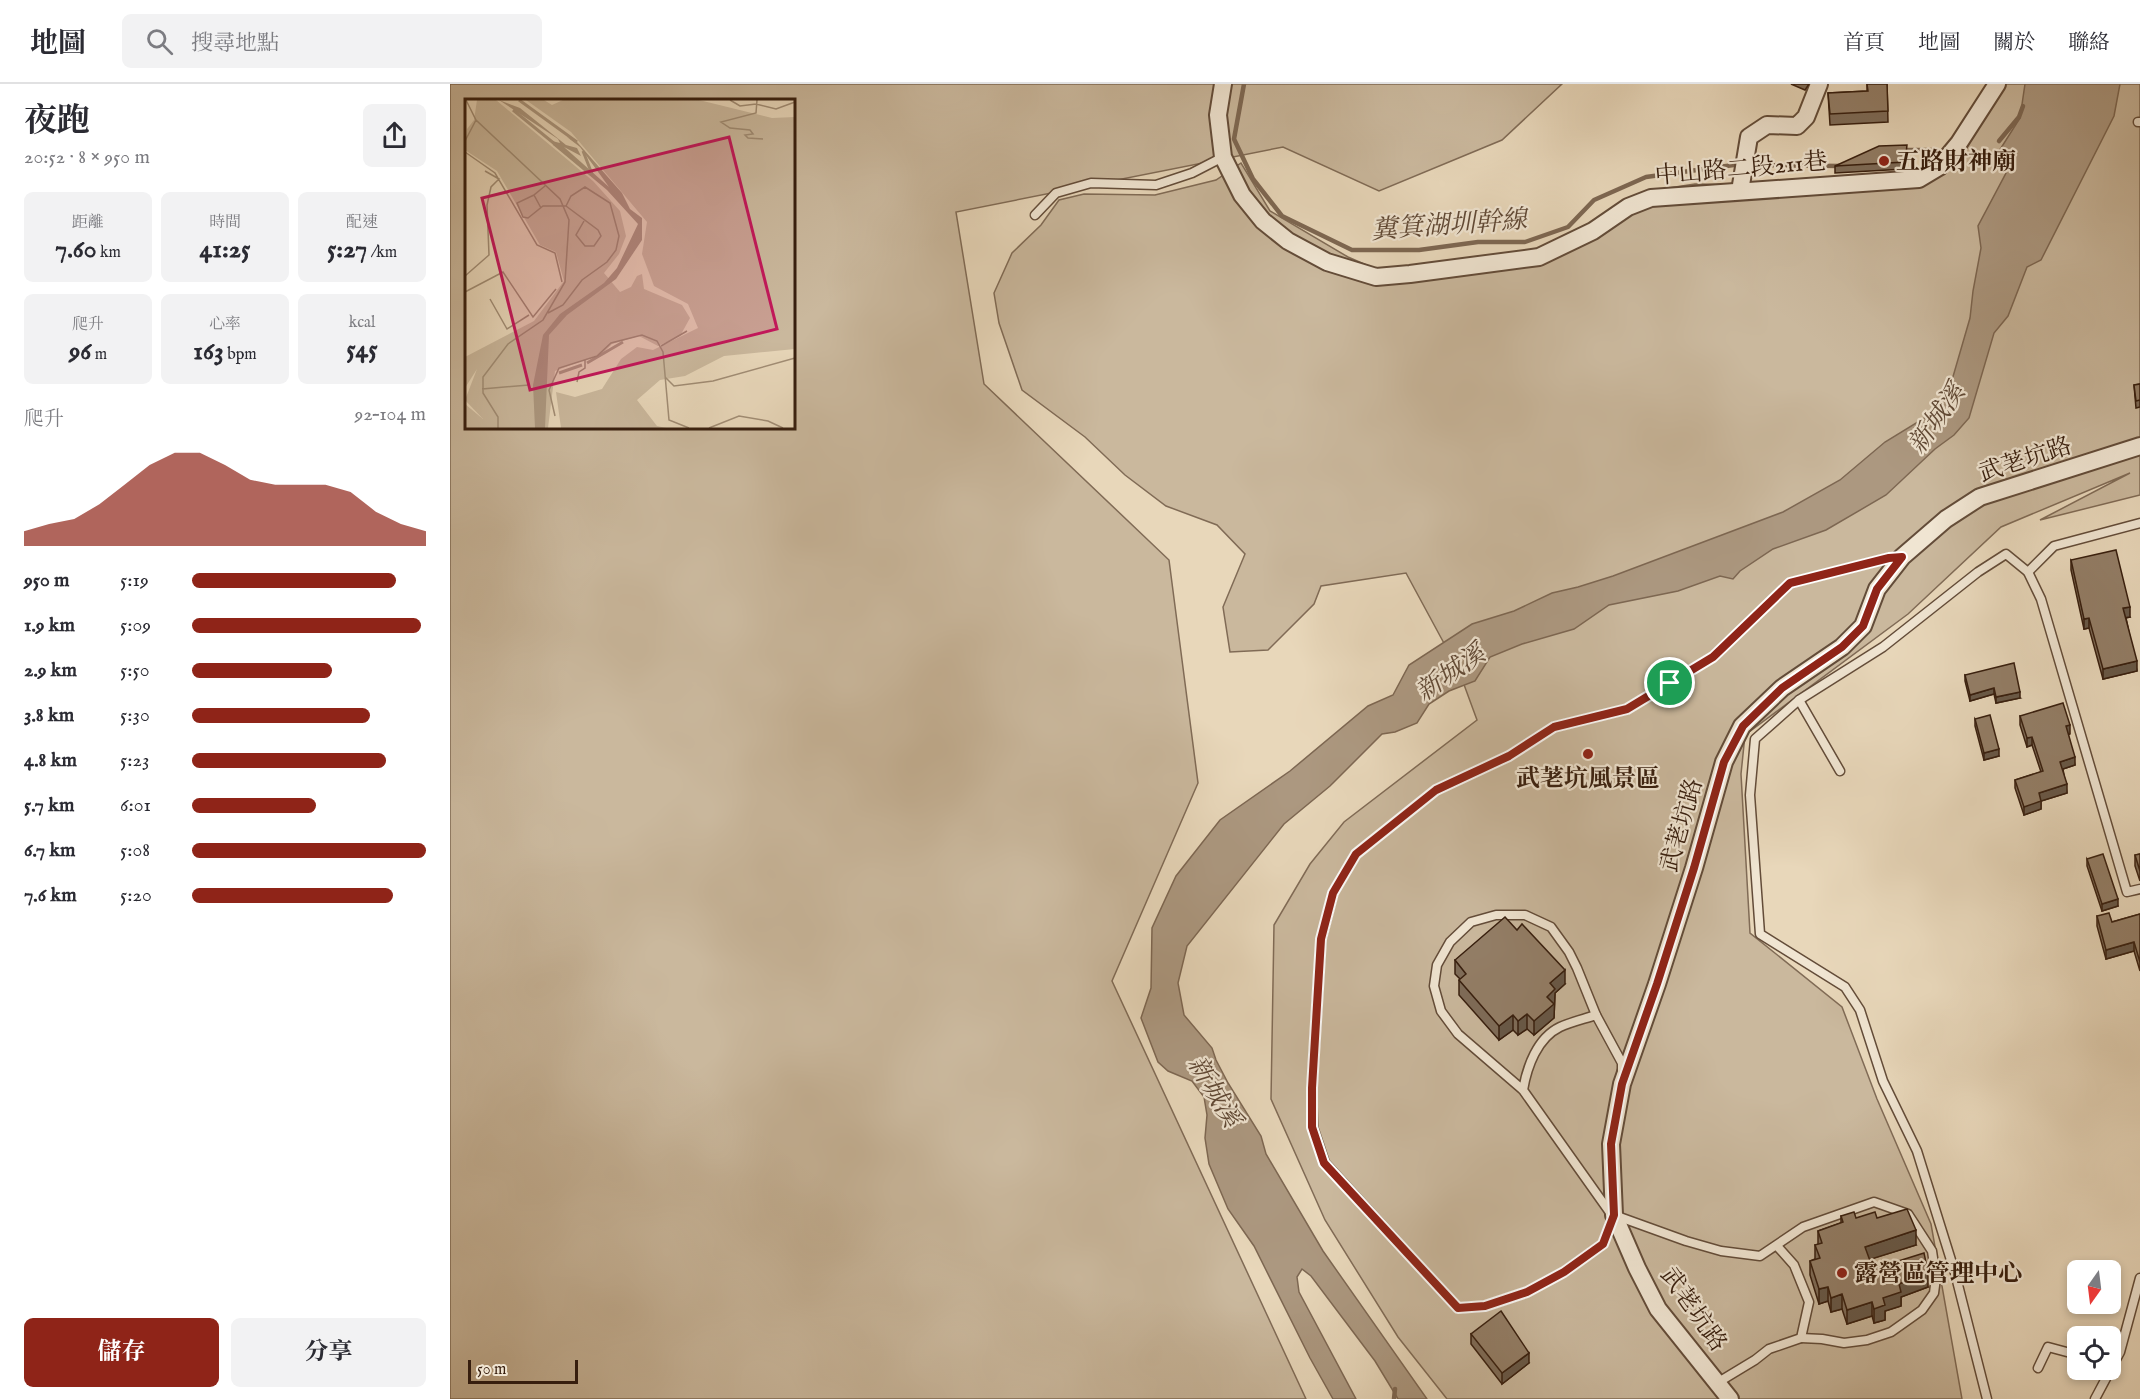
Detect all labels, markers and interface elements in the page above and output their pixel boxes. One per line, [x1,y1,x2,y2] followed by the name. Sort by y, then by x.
[122,14,542,68] search box
[143,25,176,58] icon: search
[30,27,86,62] text: 地圖
[191,30,279,58] text: 搜尋地點
[1843,30,1885,57] text: 首頁
[1918,30,1960,57] text: 地圖
[1993,30,2035,57] text: 關於
[2068,30,2110,57] text: 聯絡
[465,99,795,429] inset map
[24,101,90,143] text: 夜跑
[363,104,426,167] button: share
[24,145,150,170] text: 20:52 · 8 × 950 m
[1654,147,1829,192] street label: 中山路二段211巷
[1896,147,2016,178] place label: 五路財神廟
[1877,154,1891,168] marker: 五路財神廟
[1370,203,1531,247] water label: 糞箕湖圳幹線
[72,213,104,233] text: 距離
[209,213,241,233] text: 時間
[346,213,378,233] text: 配速
[55,233,97,266] text: 7.60
[200,233,250,266] text: 41:25
[327,233,367,266] text: 5:27
[97,243,121,263] text: km
[367,243,397,263] text: /km
[349,313,375,333] text: kcal
[72,315,104,335] text: 爬升
[209,315,241,335] text: 心率
[346,333,378,366] text: 545
[69,335,91,368] text: 96
[193,335,224,368] text: 163
[91,345,107,365] text: m
[224,345,257,365] text: bpm
[1901,375,1975,460] water label: 新城溪
[354,402,426,427] text: 92–104 m
[24,407,64,432] text: 爬升
[1975,431,2076,490] street label: 武荖坑路
[24,568,70,593] text: 950 m
[120,568,149,593] text: 5:19
[24,613,75,638] text: 1.9 km
[120,613,151,638] text: 5:09
[1409,636,1495,709] water label: 新城溪
[1644,657,1695,708] pin
[24,658,77,683] text: 2.9 km
[120,658,150,683] text: 5:50
[1653,666,1686,699] icon: arrive
[24,703,74,728] text: 3.8 km
[120,703,150,728] text: 5:30
[1581,747,1595,761] marker: 武荖坑風景區
[24,748,77,773] text: 4.8 km
[120,748,149,773] text: 5:23
[1516,764,1660,795] place label: 武荖坑風景區
[1654,775,1711,876] street label: 武荖坑路
[24,793,74,818] text: 5.7 km
[120,793,151,818] text: 6:01
[24,838,76,863] text: 6.7 km
[120,838,150,863] text: 5:08
[24,883,77,908] text: 7.6 km
[120,883,152,908] text: 5:20
[1179,1050,1249,1136] water label: 新城溪
[1854,1259,2022,1290] place label: 露營區管理中心
[2067,1260,2121,1314] north arrow
[2067,1260,2121,1380] map controls
[1653,1262,1733,1358] street label: 武荖坑路
[1835,1266,1849,1280] marker: 露營區管理中心
[24,1318,219,1387] button: 儲存
[231,1318,426,1387] button: 分享
[2067,1326,2121,1380] button: locate
[468,1357,578,1384] scale bar
[477,1360,506,1380] text: 50 m

